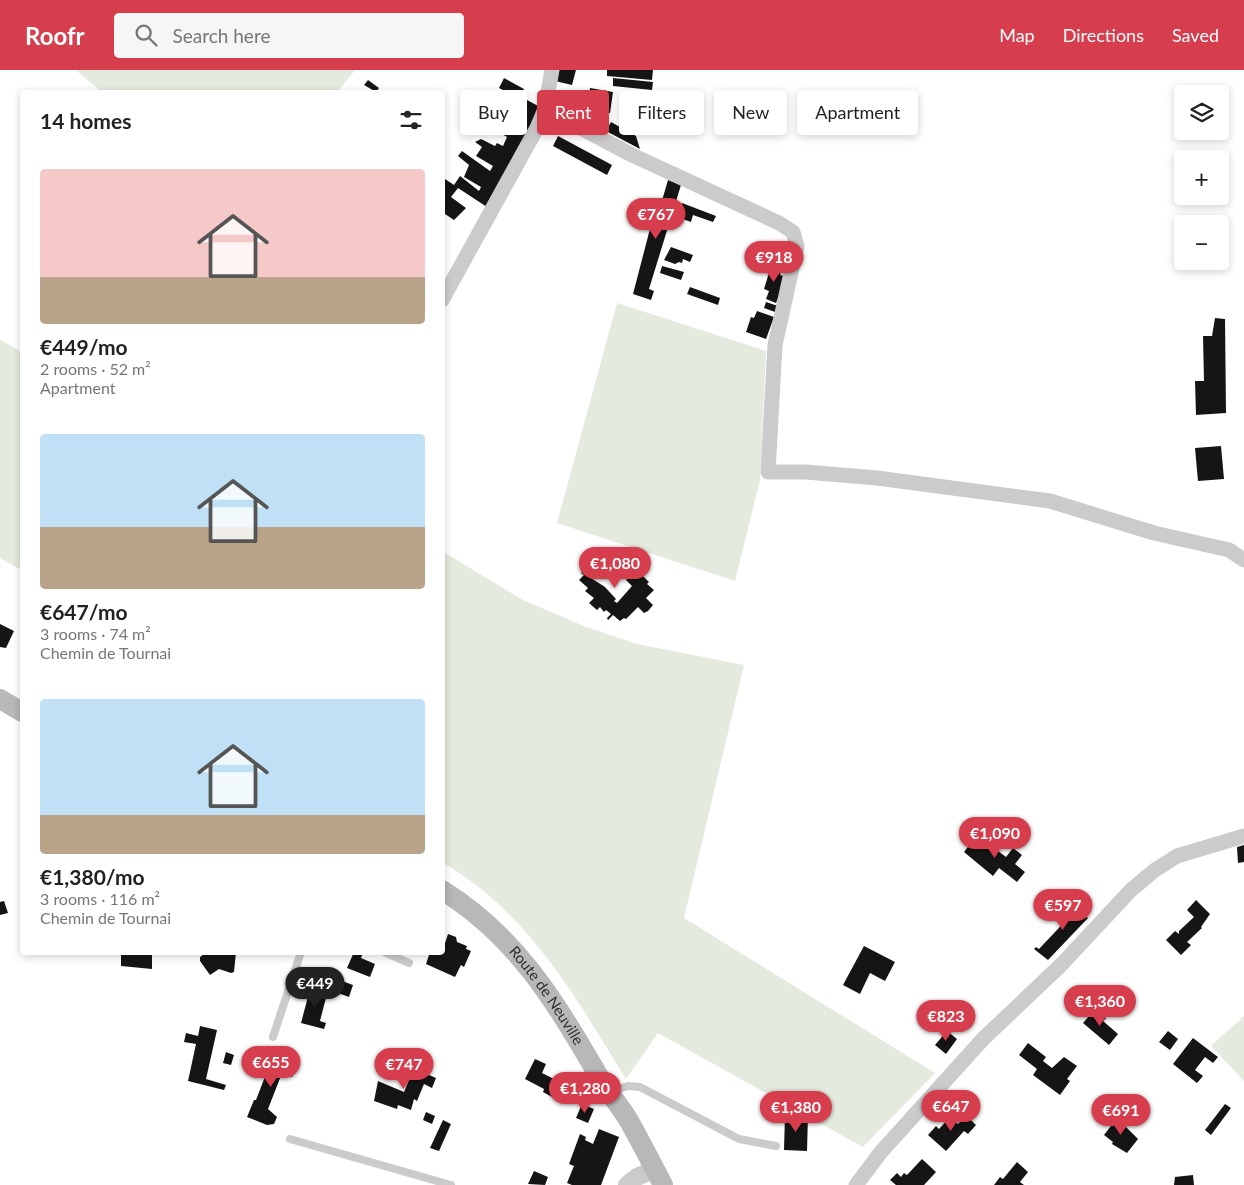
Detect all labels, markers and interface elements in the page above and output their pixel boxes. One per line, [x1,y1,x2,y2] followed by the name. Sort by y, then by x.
[114,13,464,58] search box
[25,21,84,50] text: Roofr
[132,21,160,49] icon: search
[172,24,270,47] text: Search here
[999,24,1035,46] text: Map
[1063,24,1144,46] text: Directions
[1172,24,1219,46] text: Saved
[1174,85,1229,270] map controls
[1174,85,1229,140] button: layers
[460,90,527,135] chip: Buy
[537,90,609,135] chip: Rent
[619,90,704,135] chip: Filters
[714,90,787,135] chip: New
[797,90,918,135] chip: Apartment
[397,106,425,134] icon: filters
[40,108,131,133] text: 14 homes
[1174,150,1229,205] button: +
[626,198,686,240] pin: €767
[188,201,278,291] icon: home
[637,204,675,223] text: €767
[1174,215,1229,270] button: −
[744,240,804,283] pin: €918
[755,247,793,266] text: €918
[40,334,128,359] text: €449/mo
[40,359,151,378] text: 2 rooms · 52 m²
[40,378,115,397] text: Apartment
[188,466,278,556] icon: home
[574,546,656,589] pin: €1,080
[590,553,640,572] text: €1,080
[40,599,128,624] text: €647/mo
[40,624,151,643] text: 3 rooms · 74 m²
[40,643,171,662] text: Chemin de Tournai
[188,731,278,821] icon: home
[954,816,1036,859] pin: €1,090
[970,823,1020,842] text: €1,090
[40,864,145,889] text: €1,380/mo
[1033,888,1093,931] pin: €597
[40,889,160,908] text: 3 rooms · 116 m²
[1044,895,1082,914] text: €597
[40,908,171,927] text: Chemin de Tournai
[506,942,588,1048] street label: Route de Neuville
[285,966,345,1009] pin: €449
[296,973,334,992] text: €449
[1059,984,1141,1027] pin: €1,360
[1075,991,1125,1010] text: €1,360
[916,1000,976,1042] pin: €823
[927,1006,965,1025] text: €823
[241,1046,301,1088] pin: €655
[374,1048,434,1090] pin: €747
[252,1052,290,1071] text: €655
[385,1054,423,1073] text: €747
[544,1072,626,1114] pin: €1,280
[560,1078,610,1097] text: €1,280
[755,1090,837,1133] pin: €1,380
[921,1090,981,1132] pin: €647
[1091,1094,1151,1136] pin: €691
[932,1096,970,1115] text: €647
[771,1097,821,1116] text: €1,380
[1102,1100,1140,1119] text: €691

